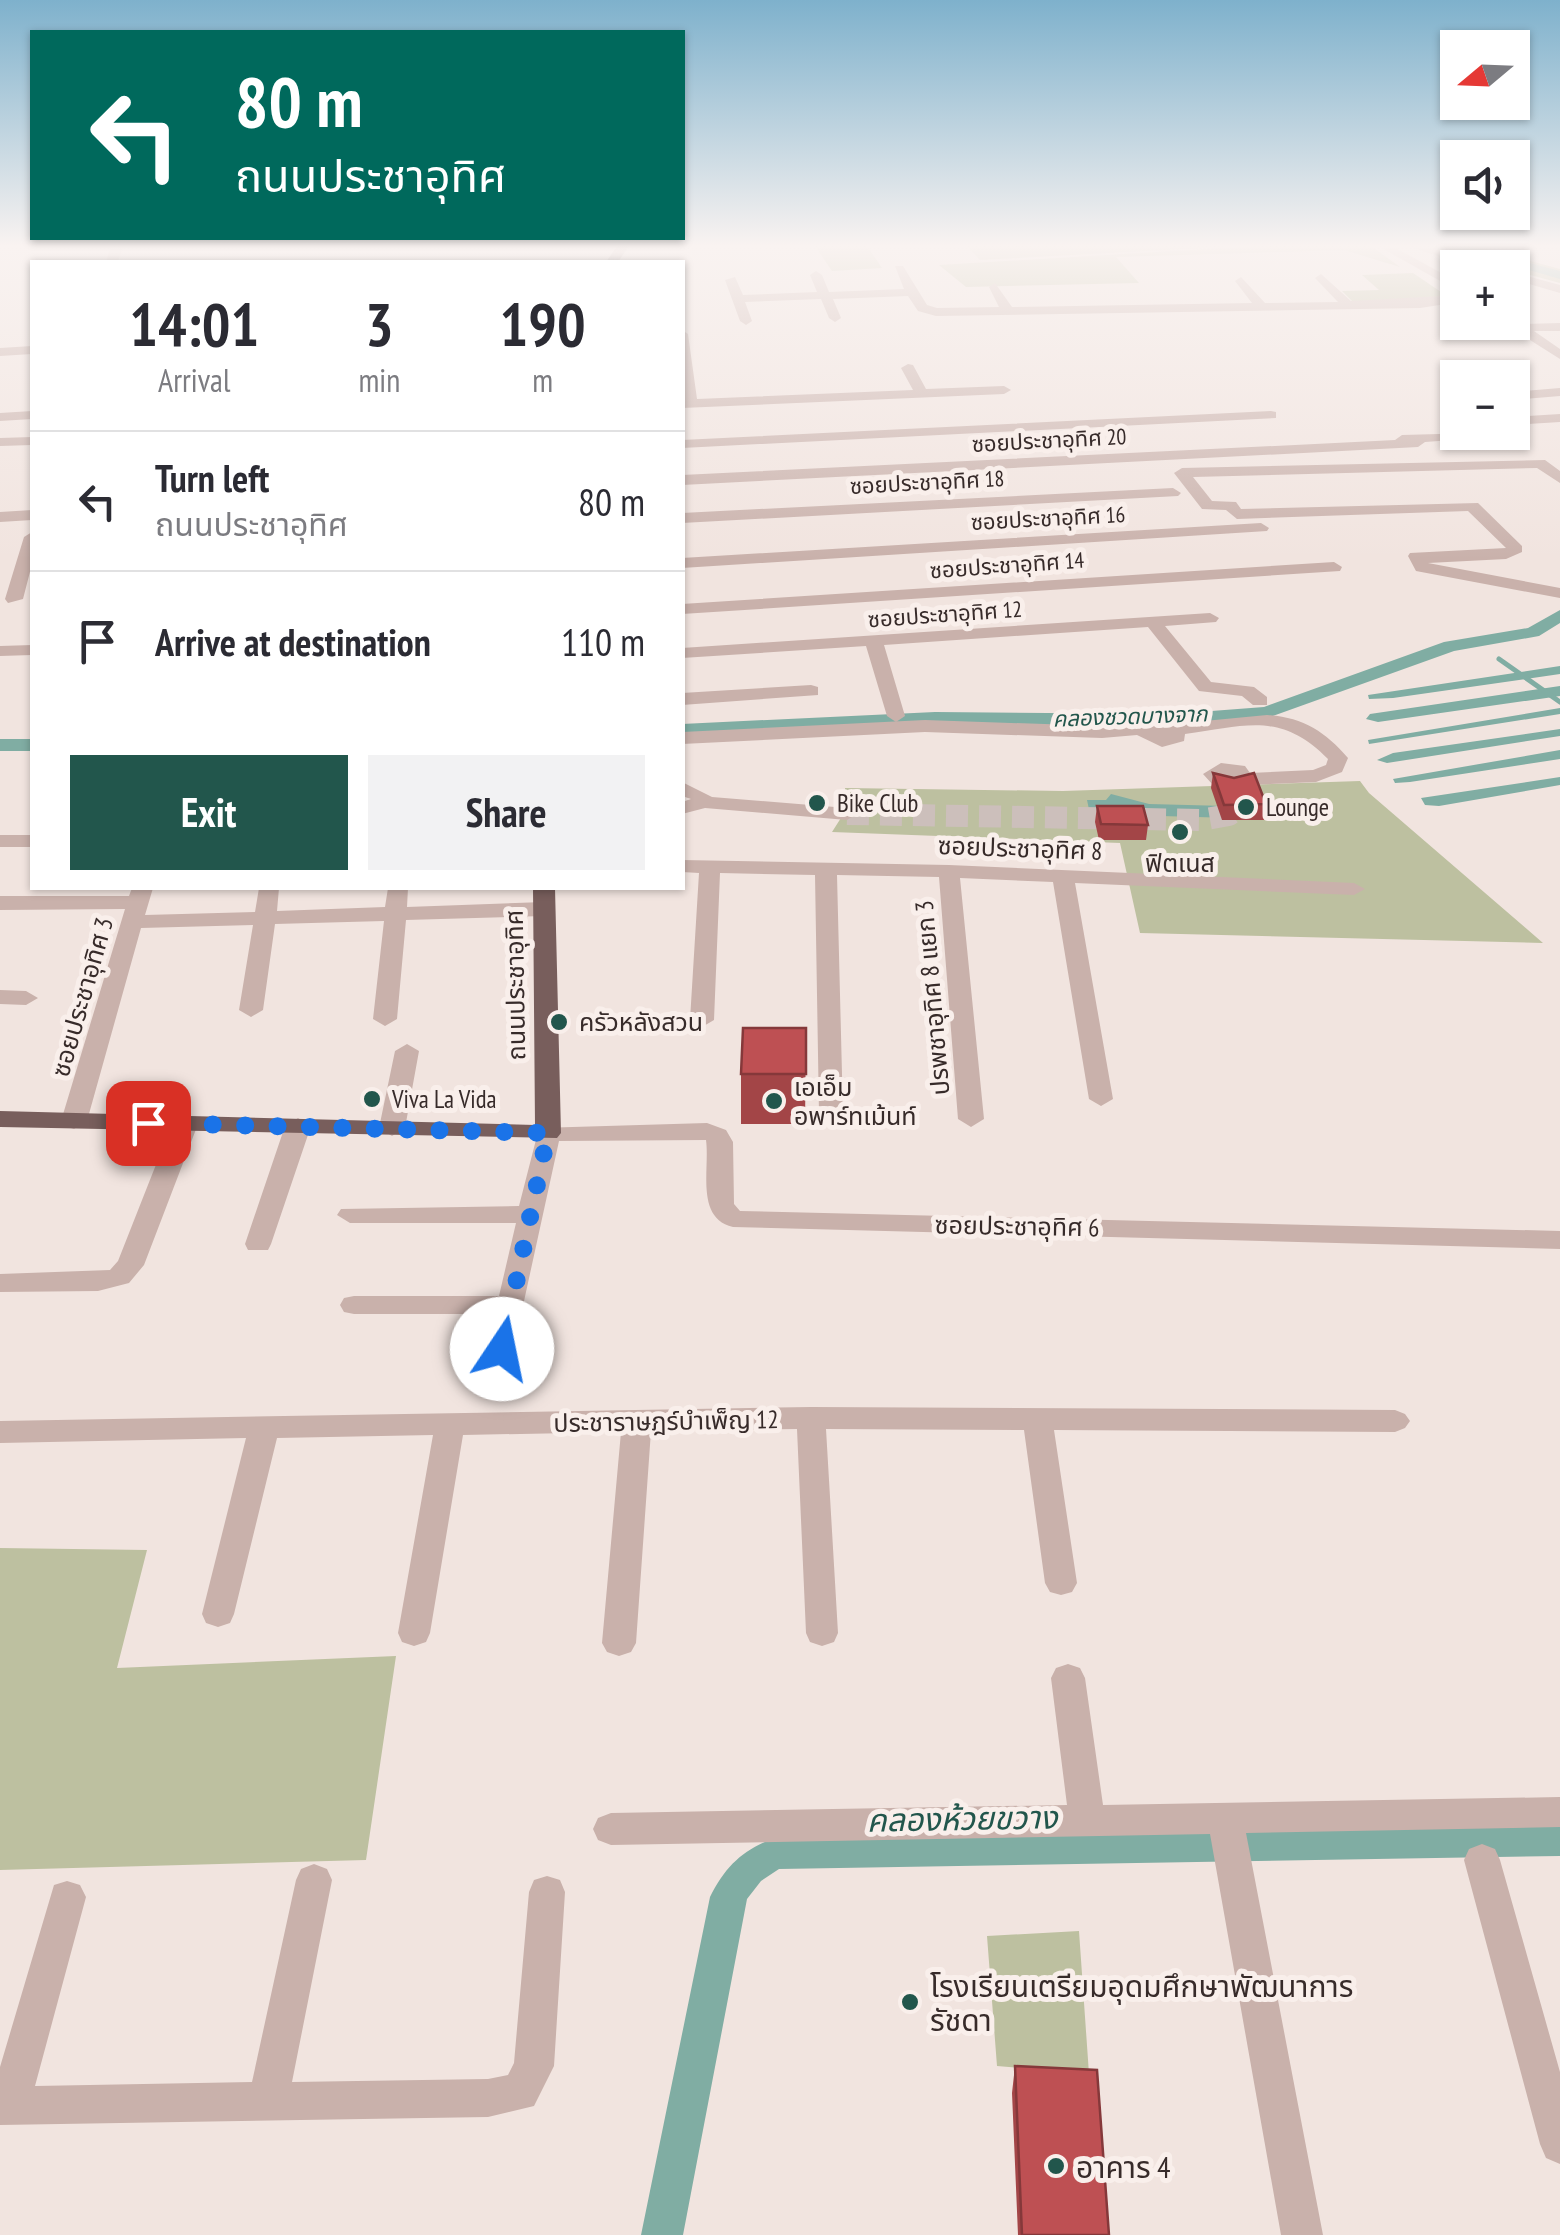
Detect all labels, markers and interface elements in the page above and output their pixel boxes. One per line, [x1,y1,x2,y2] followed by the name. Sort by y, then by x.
[1440,30,1530,120] north arrow
[1440,30,1530,450] map controls
[235,56,363,146] text: 80 m
[70,70,200,200] icon: left
[1440,140,1530,230] button: sound
[235,146,506,204] text: ถนนประชาอุทิศ
[1440,250,1530,340] button: +
[129,285,259,363] text: 14:01
[365,285,394,363] text: 3
[500,285,586,363] text: 190
[158,359,230,401] text: Arrival
[358,359,400,401] text: min
[532,359,553,401] text: m
[1440,360,1530,450] button: −
[971,422,1127,458] street label: ซอยประชาอุทิศ 20
[155,453,269,502] text: Turn left
[849,464,1005,500] street label: ซอยประชาอุทิศ 18
[70,474,125,529] icon: left
[578,477,645,526] text: 80 m
[970,500,1126,536] street label: ซอยประชาอุทิศ 16
[155,503,348,545] text: ถนนประชาอุทิศ
[929,546,1085,584] street label: ซอยประชาอุทิศ 14
[867,595,1023,633] street label: ซอยประชาอุทิศ 12
[70,614,125,669] icon: arrive
[155,617,431,666] text: Arrive at destination
[561,617,645,666] text: 110 m
[1052,699,1209,733] water label: คลองชวดบางจาก
[70,755,348,870] button: Exit
[368,755,645,870] button: Share
[837,787,918,819] place label: Bike Club
[1266,791,1329,823] place label: Lounge
[806,792,828,814] marker: Bike Club
[1235,796,1257,818] marker: Lounge
[1169,821,1191,843] marker: ฟิตเนส
[937,829,1103,867] street label: ซอยประชาอุทิศ 8
[1145,847,1215,879] place label: ฟิตเนส
[908,899,956,1097] street label: ปรพชาอุทิศ 8 แยก 3
[498,909,532,1061] street label: ถนนประชาอุทิศ
[44,913,120,1081] street label: ซอยประชาอุทิศ 3
[579,1006,703,1038] place label: ครัวหลังสวน
[548,1011,570,1033] marker: ครัวหลังสวน
[794,1071,917,1132] place label: เอเอ็ม อพาร์ทเม้นท์
[106,1081,191,1166] pin
[391,1083,497,1115] place label: Viva La Vida
[361,1088,383,1110] marker: Viva La Vida
[763,1090,785,1112] marker: เอเอ็ม อพาร์ทเม้นท์
[121,1096,176,1151] icon: arrive
[934,1209,1100,1243] street label: ซอยประชาอุทิศ 6
[450,1297,554,1401] position arrow
[553,1403,779,1439] street label: ประชาราษฎร์บำเพ็ญ 12
[866,1795,1059,1841] water label: คลองห้วยขวาง
[930,1966,1353,2039] place label: โรงเรียนเตรียมอุดมศึกษาพัฒนาการ รัชดา
[899,1991,921,2013] marker: โรงเรียนเตรียมอุดมศึกษาพัฒนาการ รัชดา
[1076,2147,1171,2186] place label: อาคาร 4
[1045,2155,1067,2177] marker: อาคาร 4

